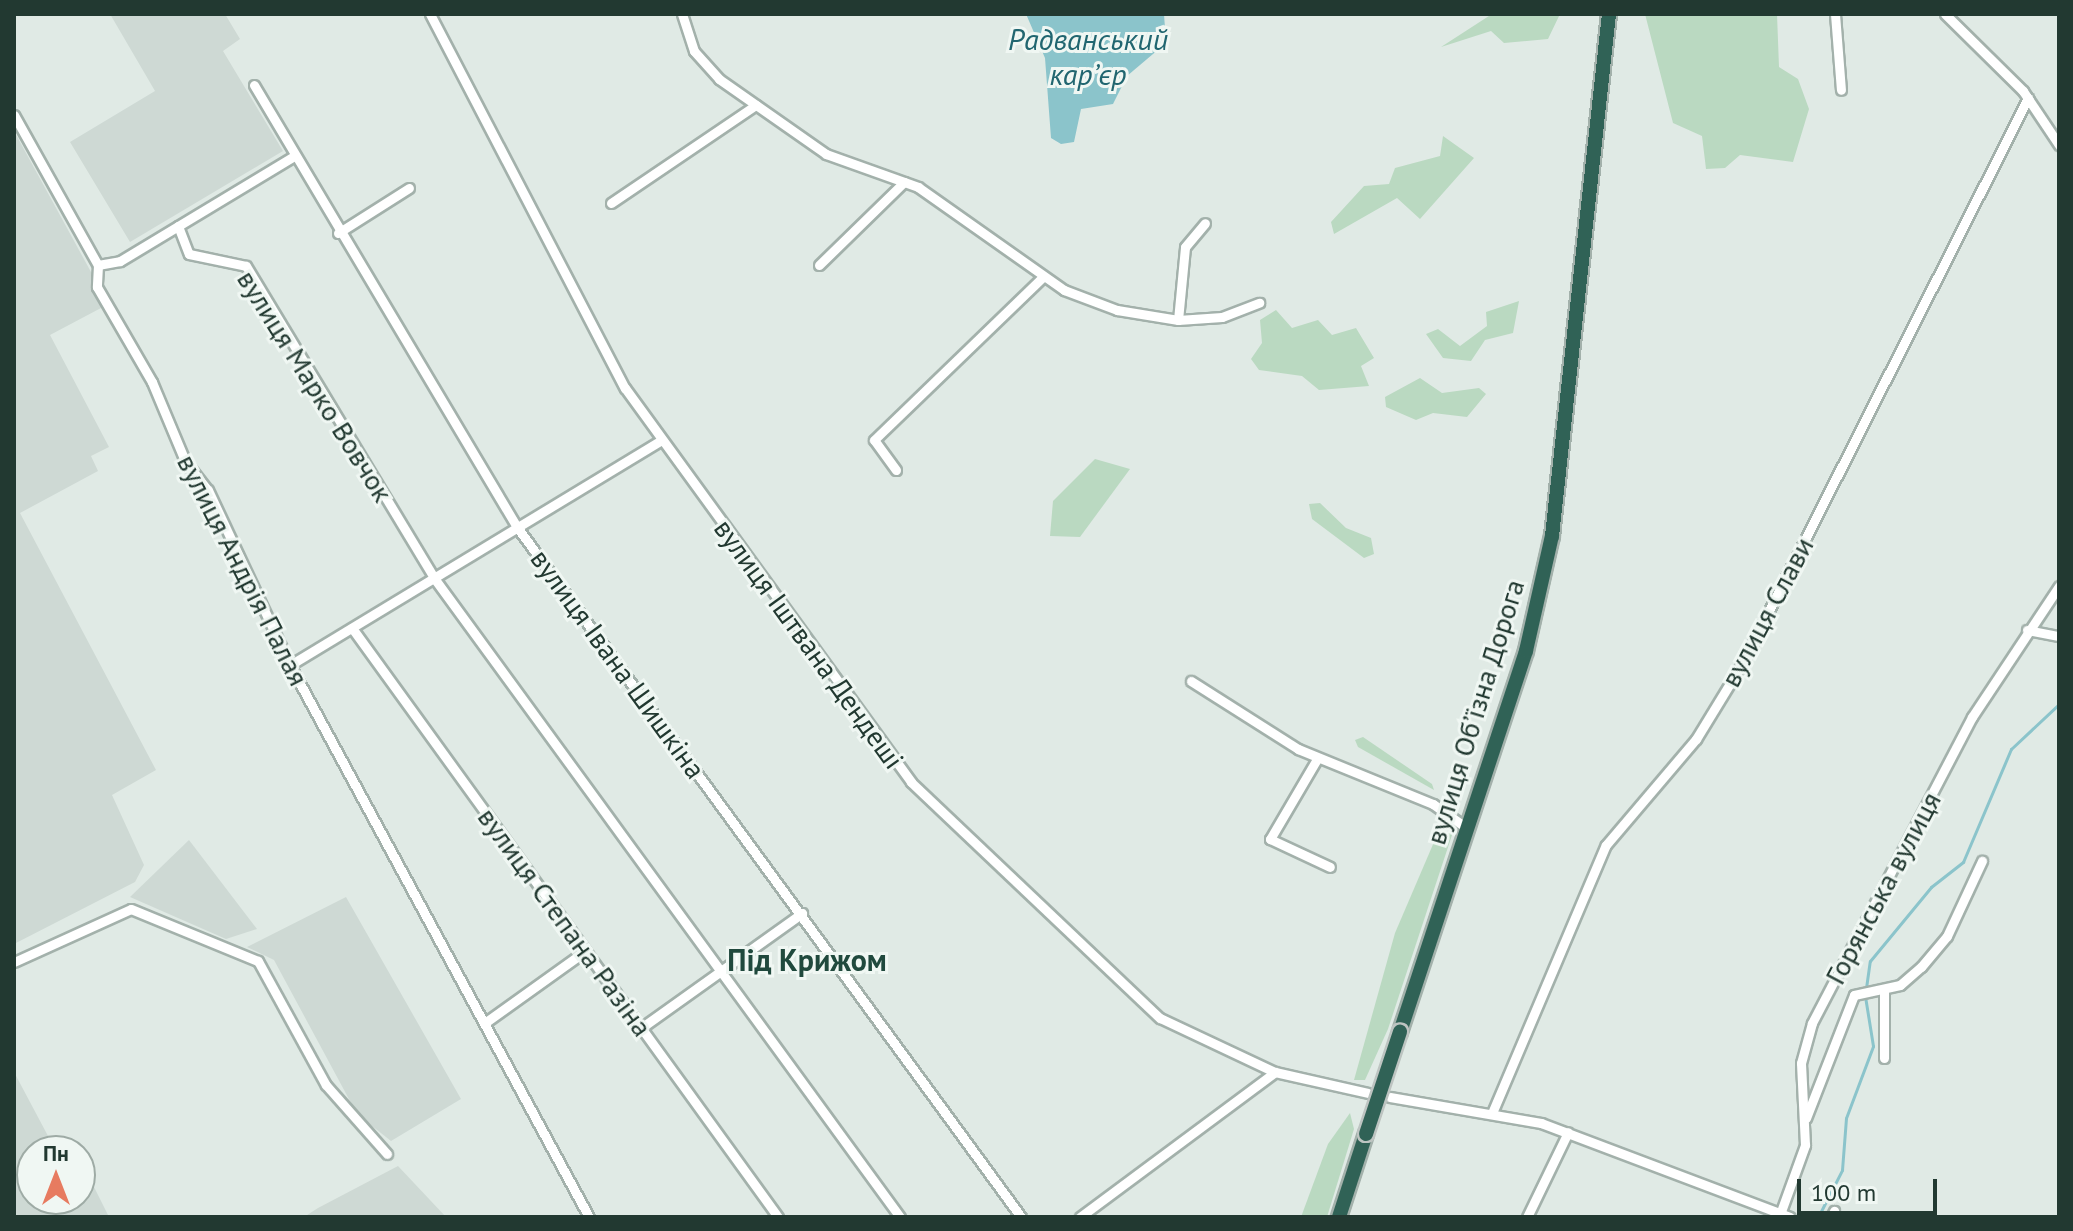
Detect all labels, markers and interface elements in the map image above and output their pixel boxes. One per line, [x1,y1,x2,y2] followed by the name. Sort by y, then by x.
[1008,21,1168,92] water label: Радванський карʼєр
[230,264,400,508] street label: вулиця Марко Вовчок
[170,448,316,692] street label: вулиця Андрія Палая
[707,512,911,776] street label: вулиця Іштвана Дендеші
[1714,531,1820,693] street label: вулиця Слави
[524,543,712,785] street label: вулиця Івана Шишкіна
[1419,575,1531,849] street label: вулиця Обʼїзна Дорога
[1818,786,1948,990] street label: Горянська вулиця
[471,801,659,1043] street label: вулиця Степана Разіна
[727,942,887,978] district label: Під Крижом
[16,1135,96,1215] north arrow
[43,1139,69,1167] text: Пн
[1801,1163,1941,1213] scale bar
[1811,1177,1876,1208] text: 100 m

